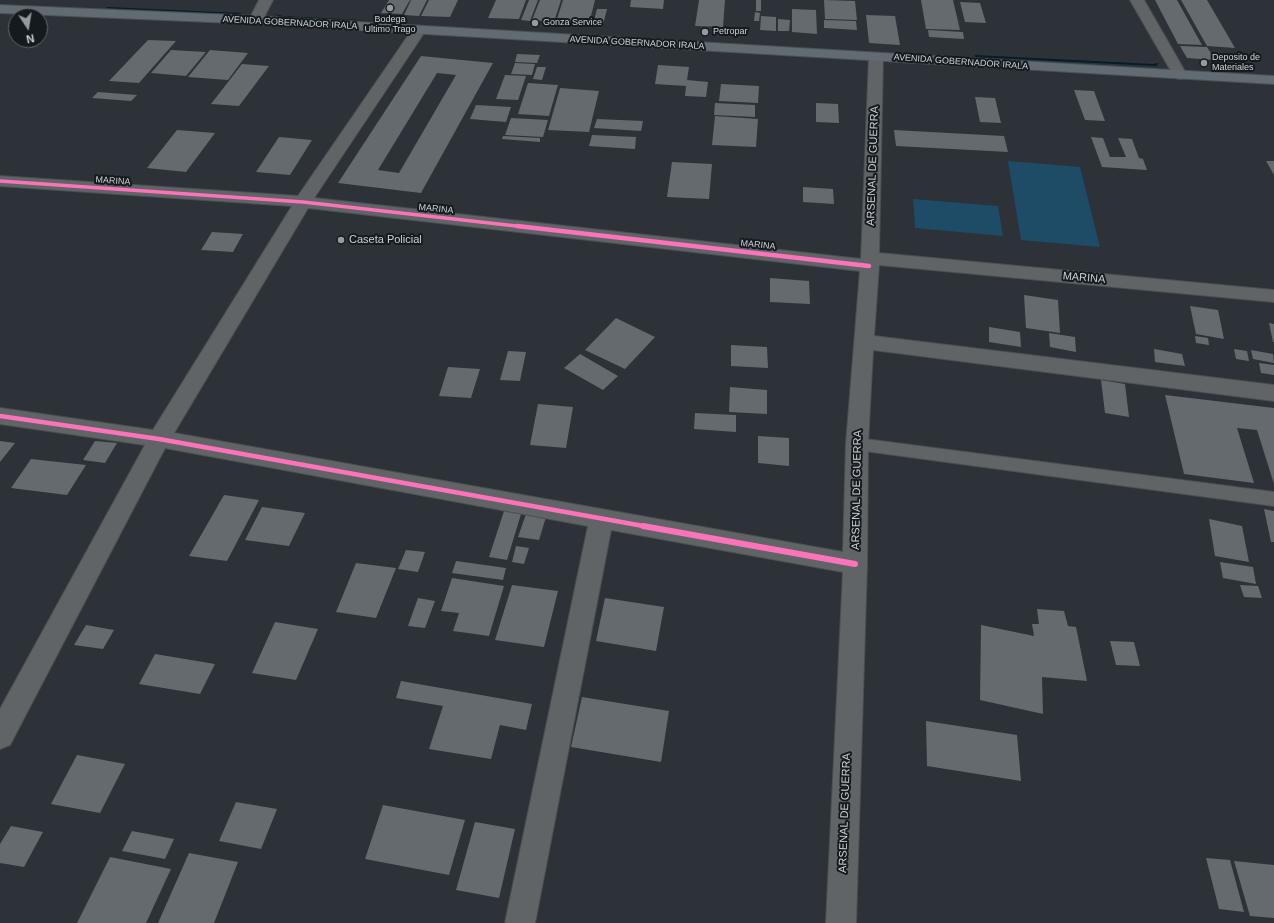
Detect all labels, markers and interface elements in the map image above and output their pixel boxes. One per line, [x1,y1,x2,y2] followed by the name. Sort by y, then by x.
[385,3,395,13] marker: Bodega Ultimo Trago
[8,8,48,48] north arrow
[222,14,358,32] street label: AVENIDA GOBERNADOR IRALA
[364,15,416,36] place label: Bodega Ultimo Trago
[530,18,540,28] marker: Gonza Service
[543,18,602,28] place label: Gonza Service
[700,27,710,37] marker: Petropar
[713,27,748,37] place label: Petropar
[25,32,35,45] text: N
[569,34,705,52] street label: AVENIDA GOBERNADOR IRALA
[893,52,1029,72] street label: AVENIDA GOBERNADOR IRALA
[1212,53,1260,74] place label: Deposito de Materiales
[1199,58,1209,68] marker: Deposito de Materiales
[864,106,882,226] street label: ARSENAL DE GUERRA
[95,174,131,188] street label: MARINA
[418,202,454,216] street label: MARINA
[349,233,422,247] place label: Caseta Policial
[336,235,346,245] marker: Caseta Policial
[740,238,776,252] street label: MARINA
[1062,270,1106,286] street label: MARINA
[849,430,865,550] street label: ARSENAL DE GUERRA
[836,753,854,873] street label: ARSENAL DE GUERRA

